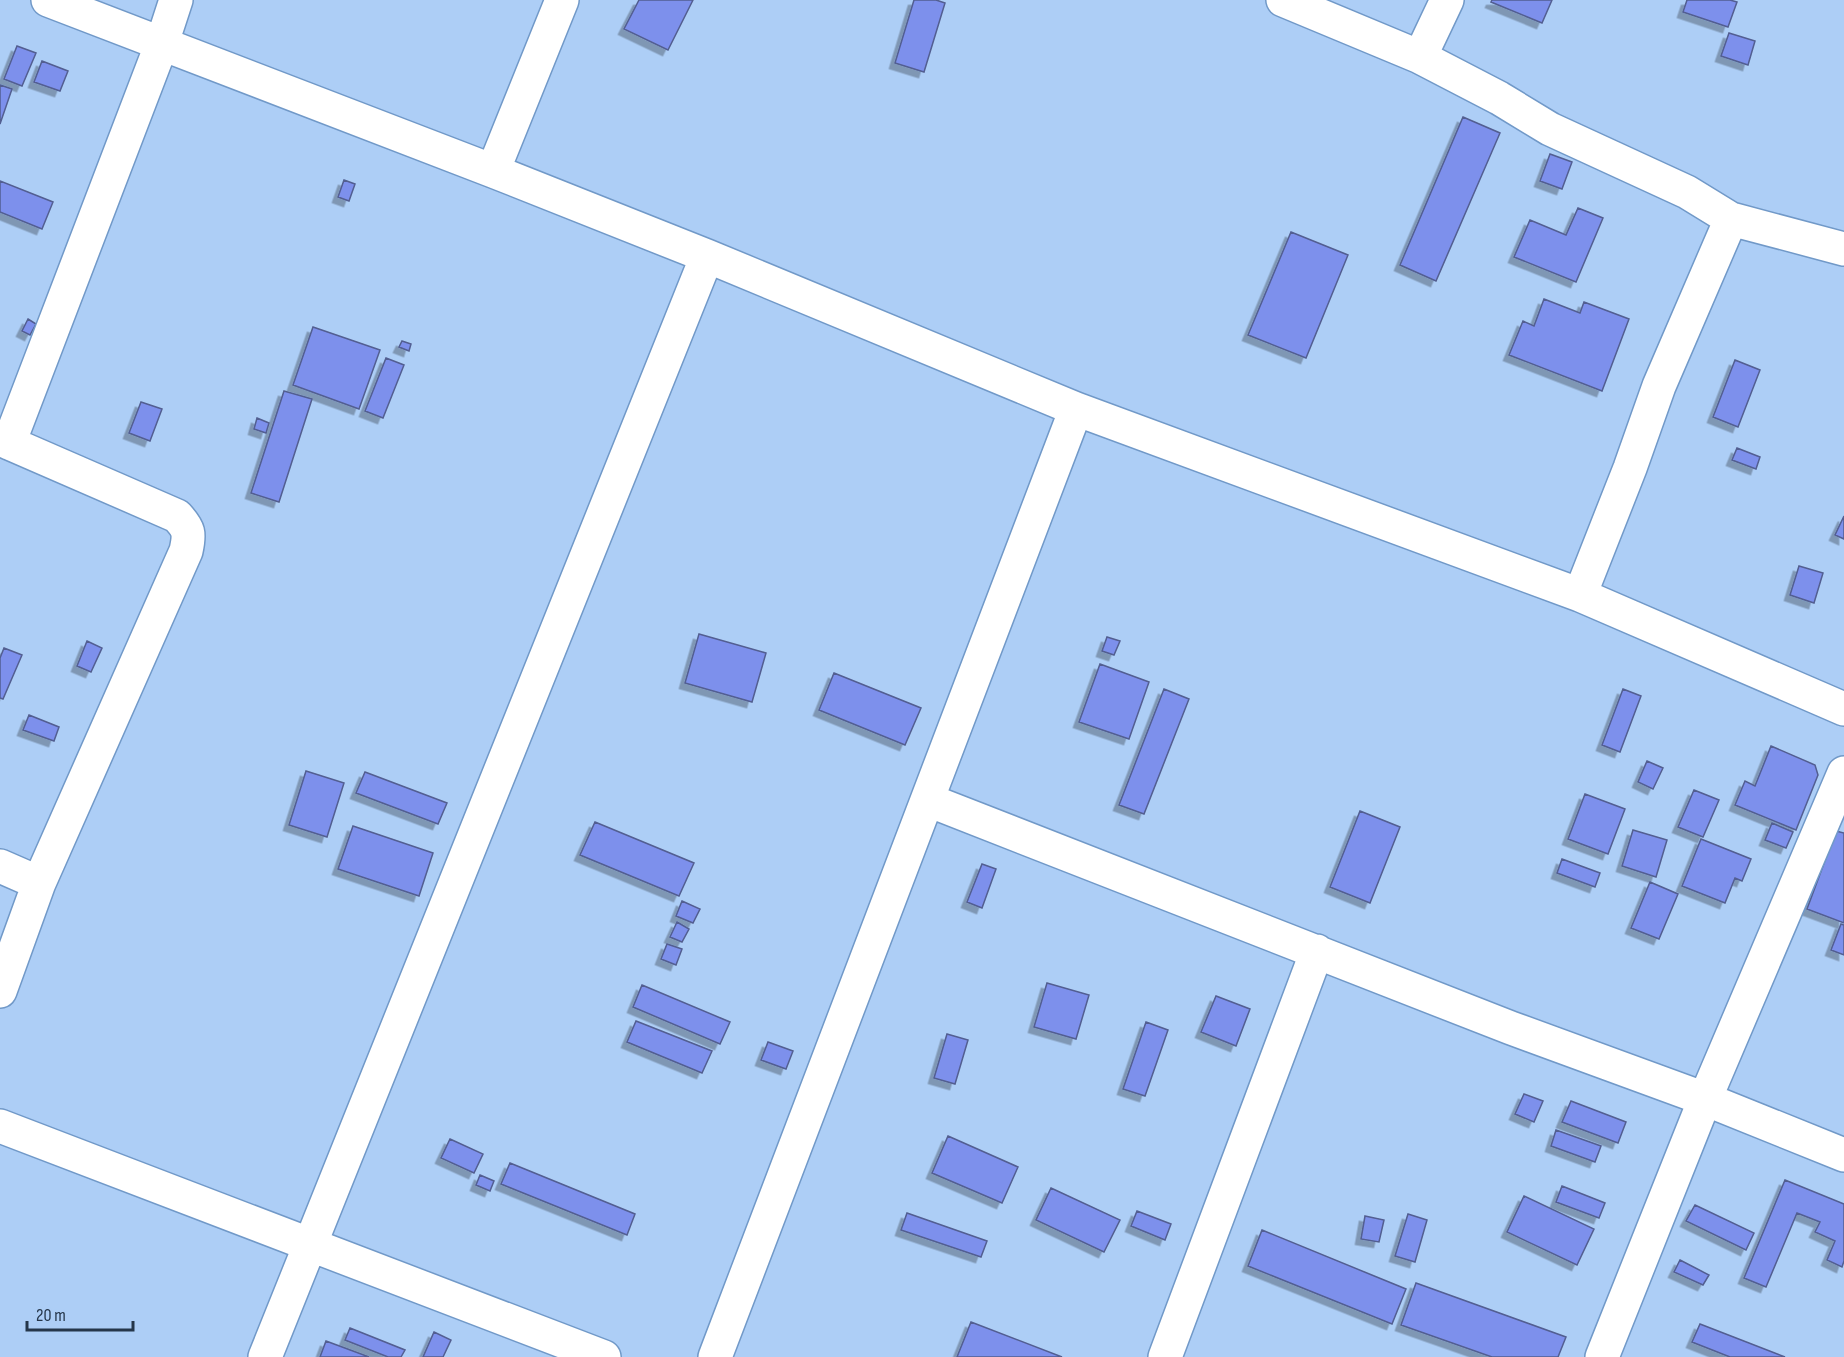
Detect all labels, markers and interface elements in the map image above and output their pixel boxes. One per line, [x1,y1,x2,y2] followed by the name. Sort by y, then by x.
[27,1294,134,1332] scale bar
[36,1305,66,1326] text: 20 m

